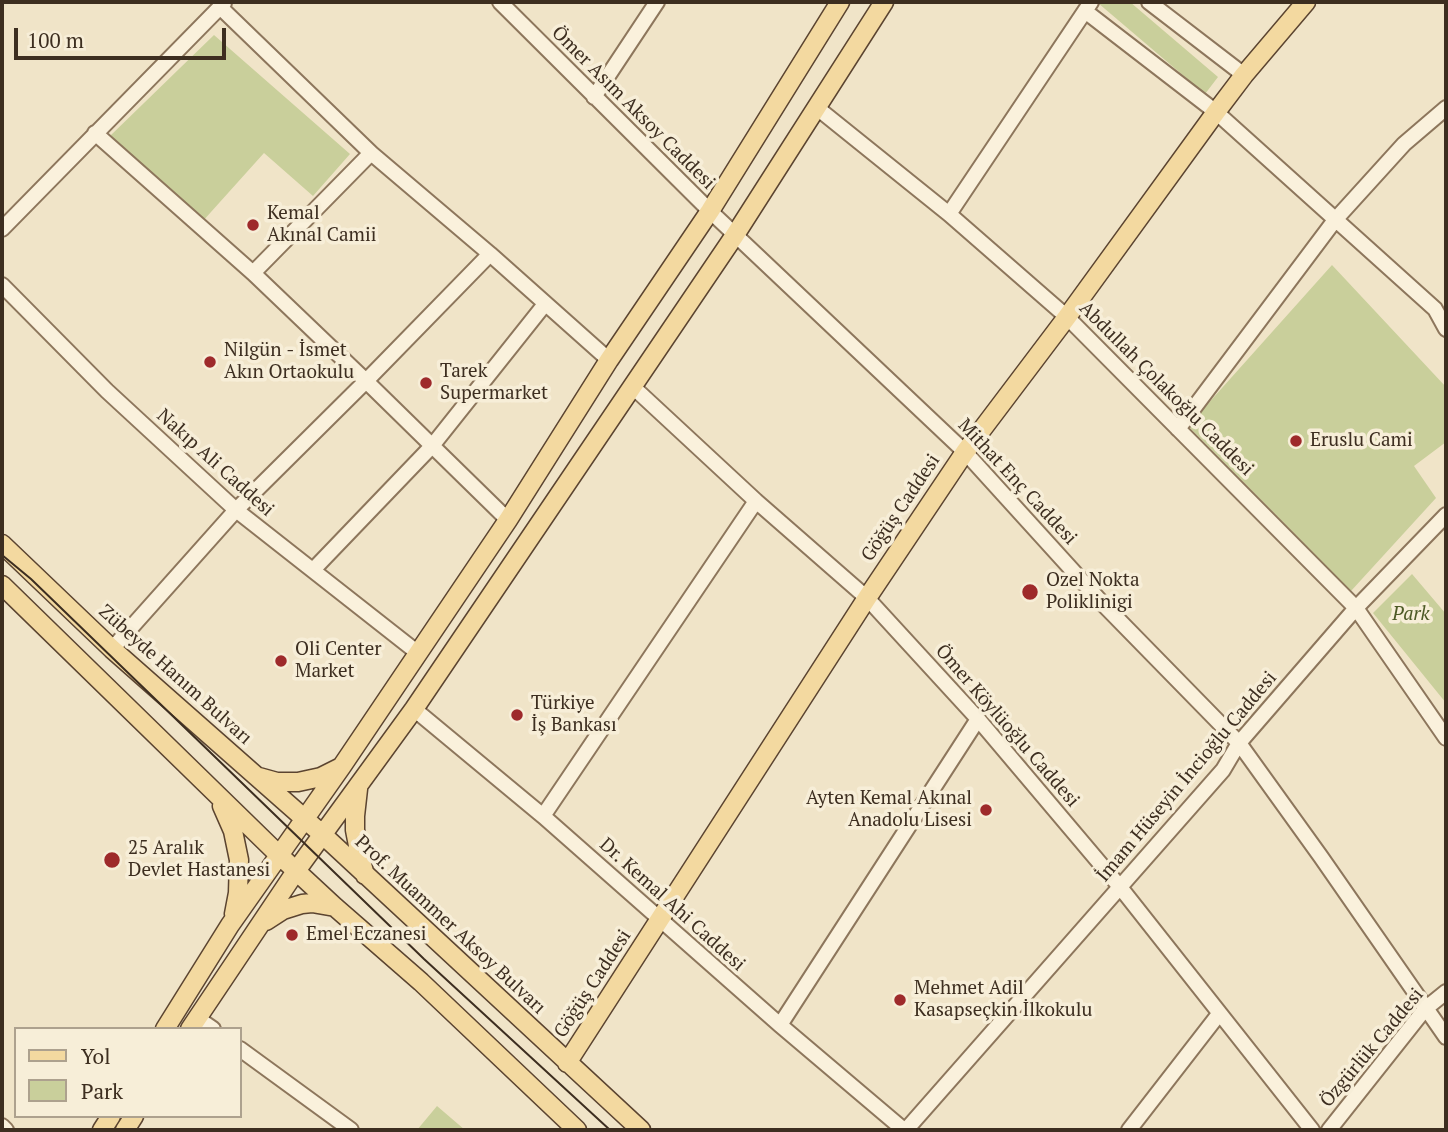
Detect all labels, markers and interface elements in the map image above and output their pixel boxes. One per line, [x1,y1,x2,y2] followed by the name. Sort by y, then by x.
[18,14,229,58] scale bar
[547,22,719,194] street label: Ömer Asım Aksoy Caddesi
[27,26,84,54] text: 100 m
[267,203,376,247] place label: Kemal Akınal Camii
[245,217,261,233] marker: Kemal Akınal Camii
[1074,297,1258,481] street label: Abdullah Çolakoğlu Caddesi
[224,340,354,384] place label: Nilgün - İsmet Akın Ortaokulu
[202,354,218,370] marker: Nilgün - İsmet Akın Ortaokulu
[440,361,548,405] place label: Tarek Supermarket
[418,375,434,391] marker: Tarek Supermarket
[152,404,278,522] street label: Nakıp Ali Caddesi
[953,414,1081,550] street label: Mithat Enç Caddesi
[1310,430,1413,452] place label: Eruslu Cami
[1288,433,1304,449] marker: Eruslu Cami
[857,450,945,566] street label: Göğüş Caddesi
[1046,570,1140,614] place label: Ozel Nokta Poliklinigi
[1020,582,1040,602] marker: Ozel Nokta Poliklinigi
[94,600,256,750] street label: Zübeyde Hanım Bulvarı
[1392,604,1430,626] park label: Park
[295,639,382,683] place label: Oli Center Market
[930,640,1084,812] street label: Ömer Köylüoğlu Caddesi
[273,653,289,669] marker: Oli Center Market
[1092,667,1282,887] street label: İmam Hüseyin İncioğlu Caddesi
[531,693,617,737] place label: Türkiye İş Bankası
[509,707,525,723] marker: Türkiye İş Bankası
[806,788,972,832] place label: Ayten Kemal Akınal Anadolu Lisesi
[978,802,994,818] marker: Ayten Kemal Akınal Anadolu Lisesi
[350,831,550,1019] street label: Prof. Muammer Aksoy Bulvarı
[595,834,749,976] street label: Dr. Kemal Ahi Caddesi
[128,838,270,882] place label: 25 Aralık Devlet Hastanesi
[102,850,122,870] marker: 25 Aralık Devlet Hastanesi
[306,924,427,946] place label: Emel Eczanesi
[550,926,636,1042] street label: Göğüş Caddesi
[284,927,300,943] marker: Emel Eczanesi
[914,978,1092,1022] place label: Mehmet Adil Kasapseçkin İlkokulu
[1316,984,1428,1112] street label: Özgürlük Caddesi
[892,992,908,1008] marker: Mehmet Adil Kasapseçkin İlkokulu
[14,1027,242,1118] legend
[81,1042,111,1070] text: Yol
[81,1077,123,1105] text: Park

